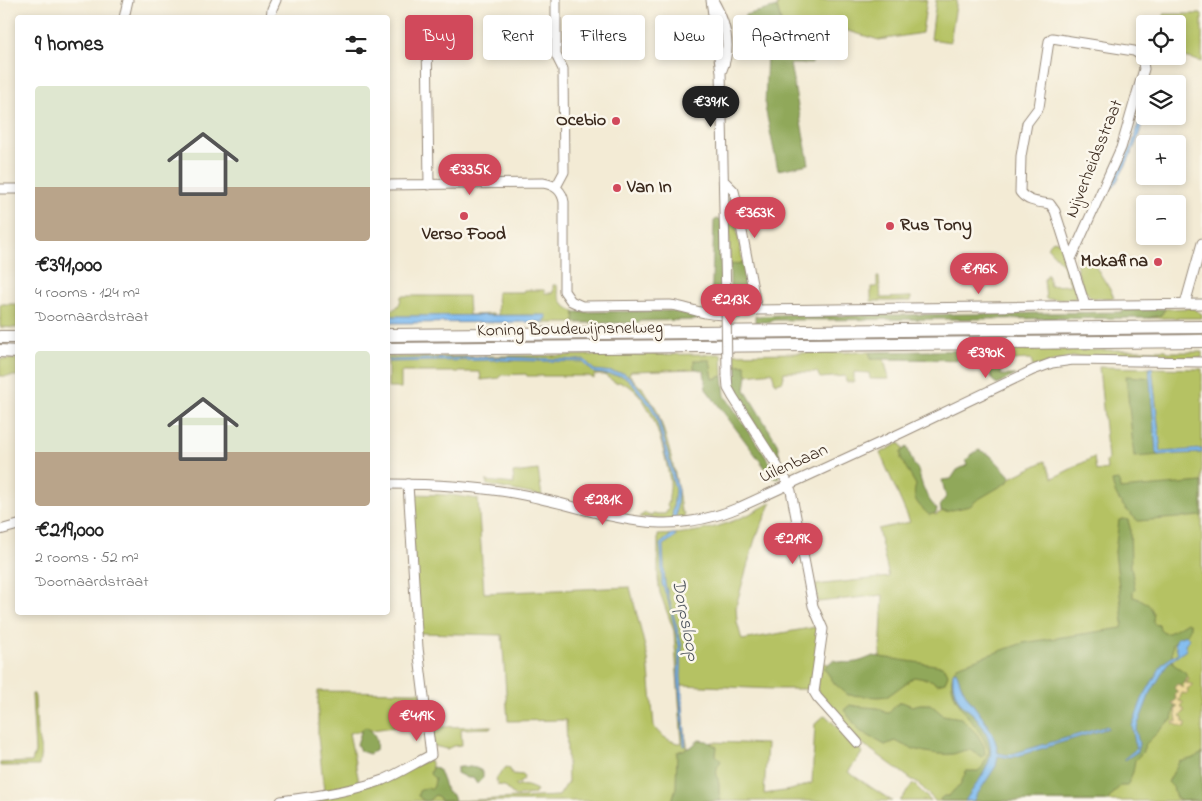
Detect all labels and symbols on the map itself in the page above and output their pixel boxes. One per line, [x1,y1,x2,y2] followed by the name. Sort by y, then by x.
[676,86,746,128] pin: €391K
[1059,96,1131,222] street label: Nijverheidsstraat
[556,108,606,134] place label: Ocebio
[610,115,622,127] marker: Ocebio
[435,154,505,196] pin: €335K
[626,175,672,201] place label: Van In
[611,182,623,194] marker: Van In
[720,196,790,239] pin: €363K
[458,210,470,222] marker: Verso Food
[900,213,972,240] place label: Rus Tony
[884,220,896,232] marker: Rus Tony
[421,222,507,248] place label: Verso Food
[1080,249,1148,275] place label: Mokafina
[944,252,1014,295] pin: €196K
[1152,256,1164,268] marker: Mokafina
[696,284,766,326] pin: €213K
[477,315,663,346] street label: Koning Boudewijnsnelweg
[951,336,1021,379] pin: €390K
[756,437,832,491] street label: Uilenbaan
[568,484,638,526] pin: €281K
[758,522,828,565] pin: €219K
[664,577,706,664] water label: Dorpsloop
[382,700,452,742] pin: €419K

